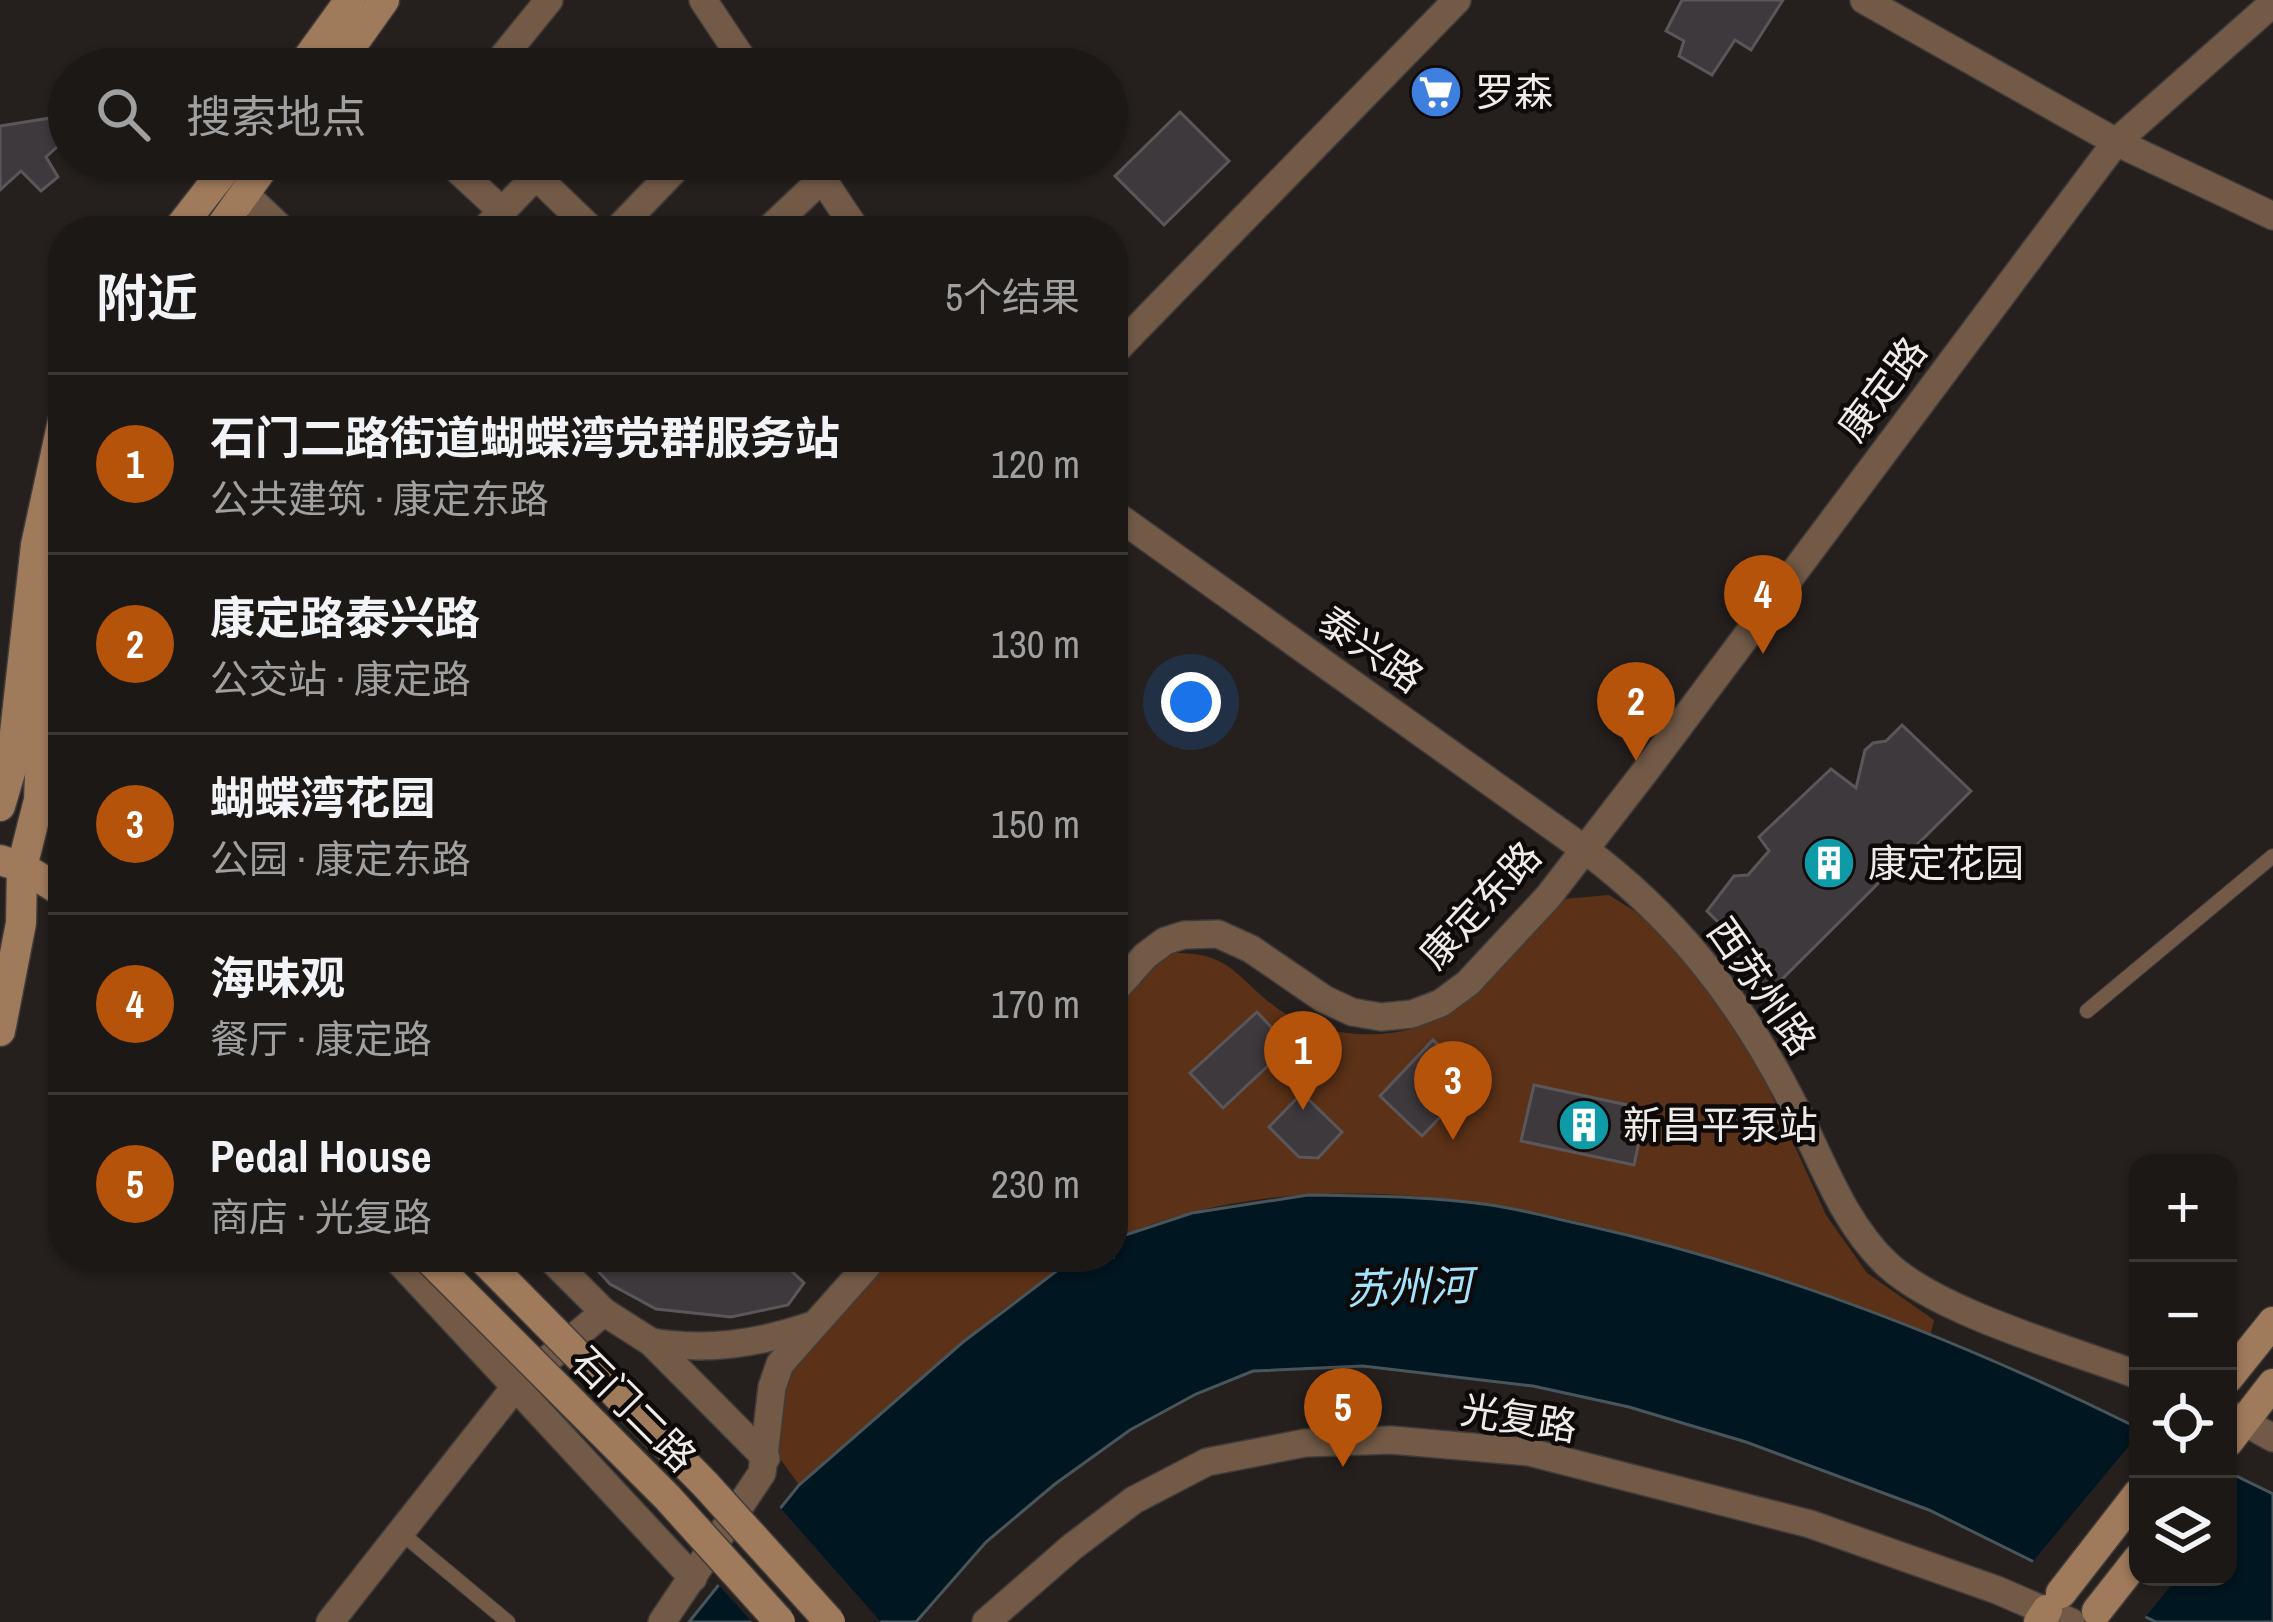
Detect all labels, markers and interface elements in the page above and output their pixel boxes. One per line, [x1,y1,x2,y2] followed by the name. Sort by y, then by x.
[48,48,1128,180] search box
[1408,64,1464,120] supermarket icon: 罗森
[1475,66,1553,118] place label: 罗森
[90,81,156,147] icon: search
[186,86,366,147] text: 搜索地点
[96,263,198,332] text: 附近
[945,271,1080,323] text: 5个结果
[1826,327,1938,451] street label: 康定路
[210,407,840,468] text: 石门二路街道蝴蝶湾党群服务站
[126,438,144,490] text: 1
[991,438,1080,490] text: 120 m
[210,473,549,525] text: 公共建筑 · 康定东路
[1724,555,1802,654] pin: 4
[210,587,480,648] text: 康定路泰兴路
[1308,594,1434,704] street label: 泰兴路
[126,618,144,670] text: 2
[991,618,1080,670] text: 130 m
[210,653,471,705] text: 公交站 · 康定路
[1597,662,1675,761] pin: 2
[1161,672,1221,732] your location
[210,767,435,828] text: 蝴蝶湾花园
[126,798,144,850] text: 3
[991,798,1080,850] text: 150 m
[1408,830,1552,980] street label: 康定东路
[210,833,471,885] text: 公园 · 康定东路
[1801,835,1857,891] building icon: 康定花园
[1868,837,2024,889] place label: 康定花园
[1696,907,1828,1065] street label: 西苏州路
[210,947,345,1008] text: 海味观
[126,978,144,1030] text: 4
[991,978,1080,1030] text: 170 m
[1264,1011,1342,1110] pin: 1
[210,1013,432,1065] text: 餐厅 · 康定路
[1414,1041,1492,1140] pin: 3
[1556,1097,1612,1153] building icon: 新昌平泵站
[1623,1099,1818,1151] place label: 新昌平泵站
[210,1125,432,1186] text: Pedal House
[2129,1154,2237,1586] map controls
[2129,1154,2237,1262] button: +
[126,1158,144,1210] text: 5
[991,1158,1080,1210] text: 230 m
[210,1191,432,1243] text: 商店 · 光复路
[1345,1257,1480,1317] water label: 苏州河
[2129,1262,2237,1370] button: −
[560,1335,708,1483] street label: 石门二路
[1304,1368,1382,1467] pin: 5
[2129,1370,2237,1478] button: locate
[1457,1383,1581,1453] street label: 光复路
[2129,1478,2237,1586] button: layers

